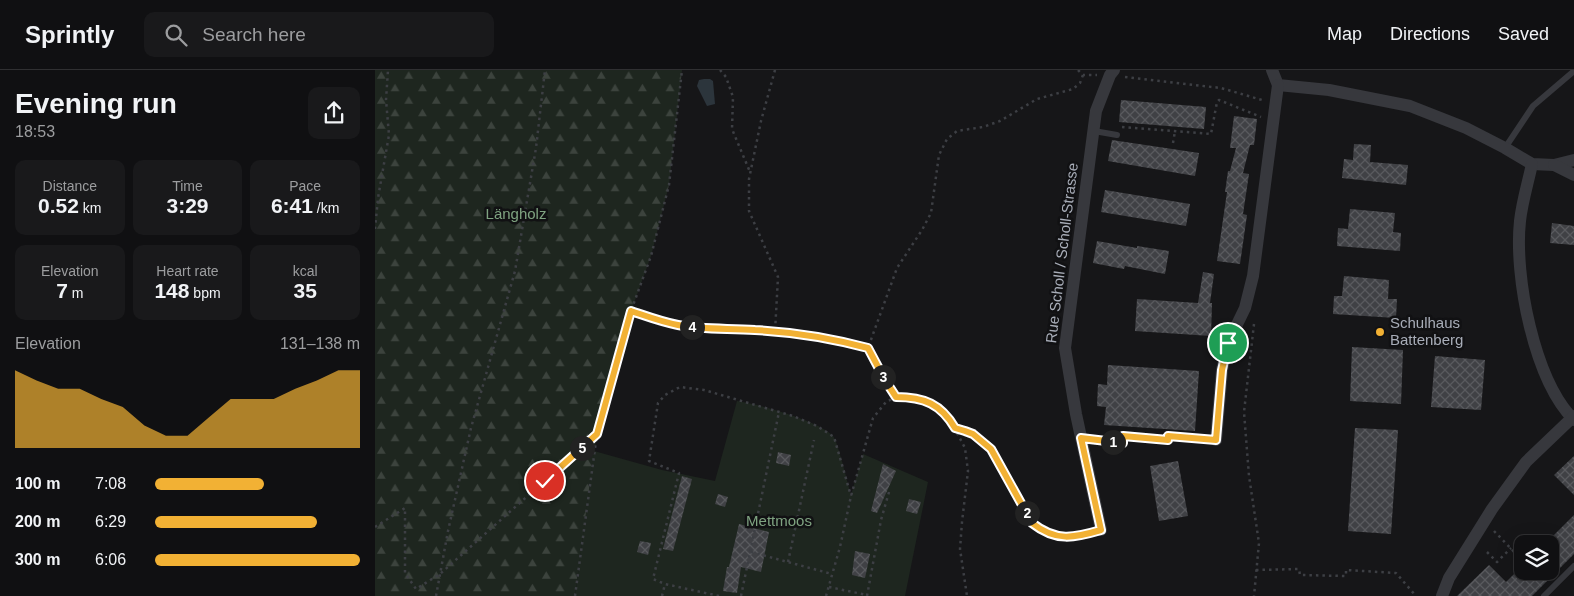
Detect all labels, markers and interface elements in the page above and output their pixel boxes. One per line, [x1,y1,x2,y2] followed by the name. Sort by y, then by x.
[144,12,494,57] search box
[25,21,114,48] text: Sprintly
[162,21,190,49] icon: search
[202,24,306,45] text: Search here
[1327,24,1362,44] text: Map
[1390,24,1470,44] text: Directions
[1498,24,1549,44] text: Saved
[308,87,360,139] button: share
[15,88,177,119] text: Evening run
[15,123,55,140] text: 18:53
[1042,162,1081,344] street label: Rue Scholl / Scholl-Strasse
[43,178,97,194] text: Distance
[172,178,203,194] text: Time
[289,178,321,194] text: Pace
[38,194,79,217] text: 0.52
[166,194,209,217] text: 3:29
[271,194,313,217] text: 6:41
[79,200,102,216] text: km
[313,200,339,216] text: /km
[486,205,546,222] park label: Längholz
[41,263,99,279] text: Elevation
[156,263,219,279] text: Heart rate
[293,263,318,279] text: kcal
[56,279,68,302] text: 7
[154,279,189,302] text: 148
[293,279,317,302] text: 35
[68,285,83,301] text: m
[189,285,221,301] text: bpm
[679,314,705,340] pin: 4
[1390,314,1463,348] place label: Schulhaus Battenberg
[689,319,696,335] text: 4
[1207,322,1249,364] pin
[1374,326,1386,338] marker: Schulhaus Battenberg
[1214,329,1242,357] icon: arrive
[15,335,81,352] text: Elevation
[280,335,360,352] text: 131–138 m
[871,364,895,390] pin: 3
[880,369,887,385] text: 3
[1101,430,1125,454] pin: 1
[1110,434,1117,450] text: 1
[569,436,595,460] pin: 5
[579,440,586,456] text: 5
[524,460,566,502] pin
[531,467,559,495] icon: check
[15,475,60,492] text: 100 m
[95,475,126,492] text: 7:08
[1015,500,1039,526] pin: 2
[1024,505,1031,521] text: 2
[746,512,812,529] park label: Mettmoos
[15,513,60,530] text: 200 m
[95,513,126,530] text: 6:29
[1514,535,1559,580] map controls
[1514,535,1559,580] button: layers
[15,551,60,568] text: 300 m
[95,551,126,568] text: 6:06

